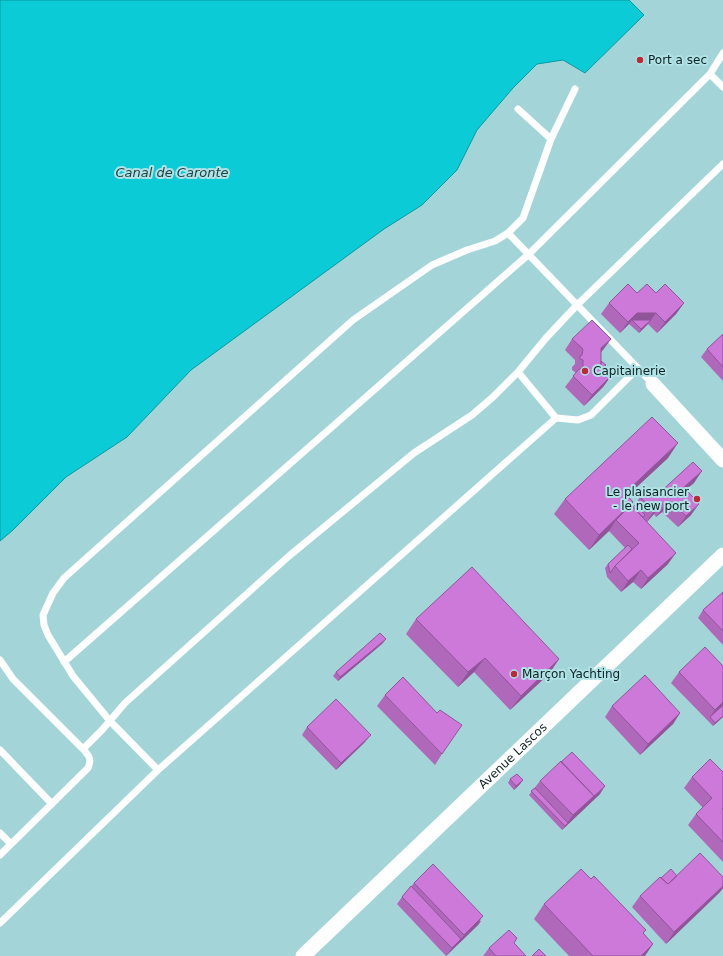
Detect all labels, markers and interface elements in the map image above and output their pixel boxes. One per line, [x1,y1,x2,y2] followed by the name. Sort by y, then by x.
[648,53,707,67] place label: Port a sec
[635,55,645,65] marker: Port a sec
[115,165,229,180] water label: Canal de Caronte
[593,364,666,378] place label: Capitainerie
[580,366,590,376] marker: Capitainerie
[606,485,689,513] place label: Le plaisancier - le new port
[692,494,702,504] marker: Le plaisancier - le new port
[522,667,620,681] place label: Marçon Yachting
[509,669,519,679] marker: Marçon Yachting
[476,720,550,792] street label: Avenue Lascos

